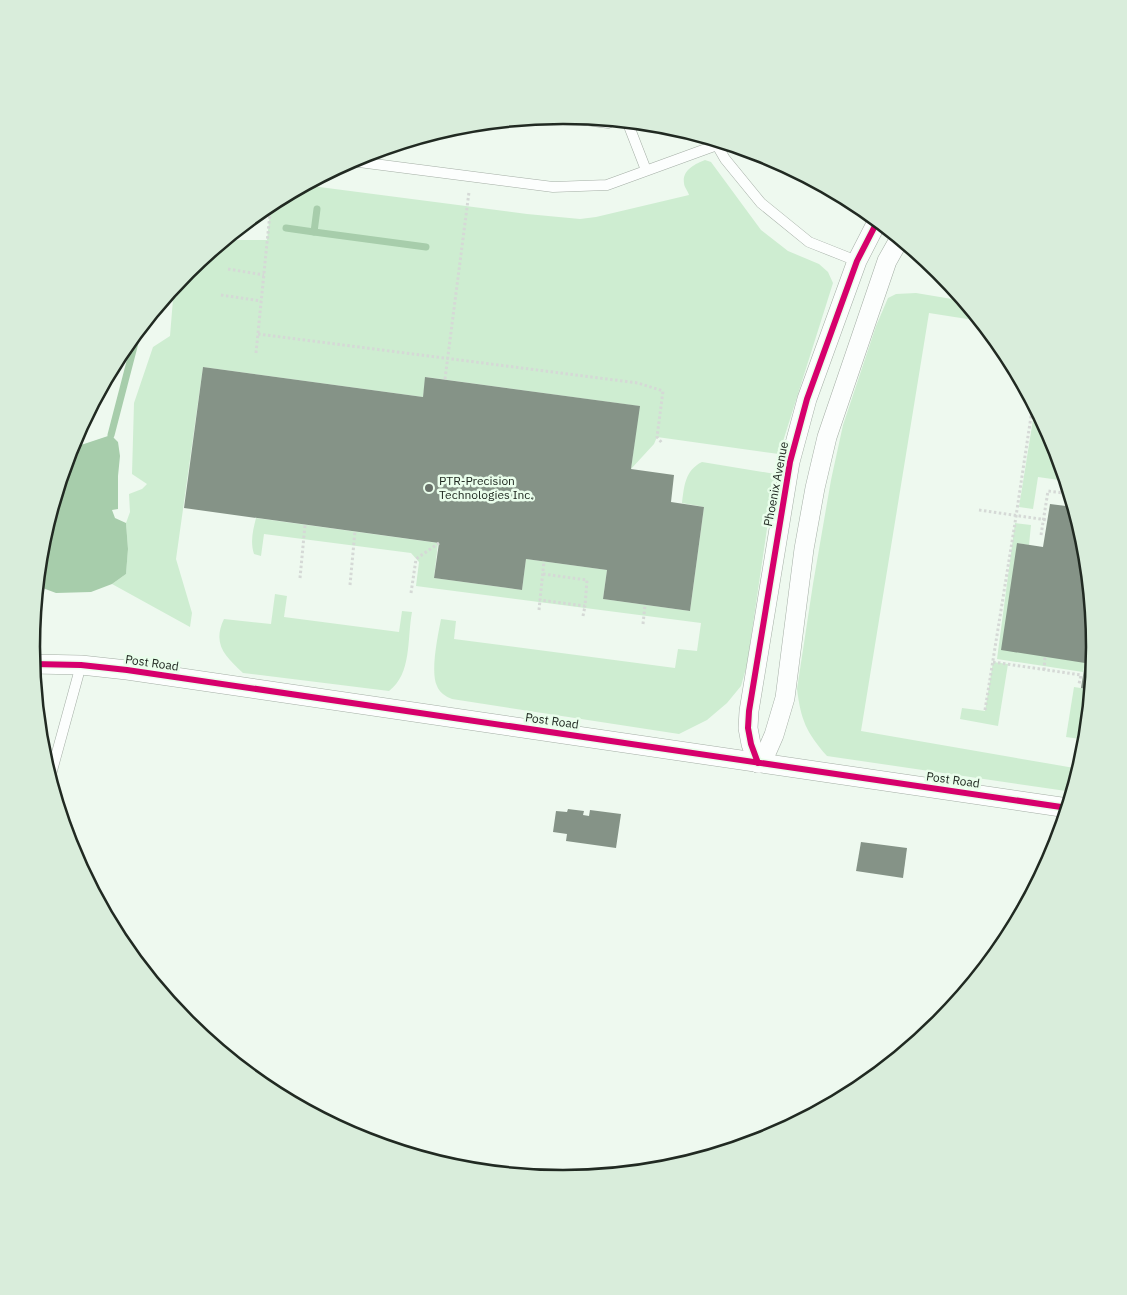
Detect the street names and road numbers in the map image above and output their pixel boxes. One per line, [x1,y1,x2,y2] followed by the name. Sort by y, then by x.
[760,440,791,528] street label: Phoenix Avenue
[124,651,180,674] street label: Post Road
[524,709,580,732] street label: Post Road
[925,768,981,791] street label: Post Road

